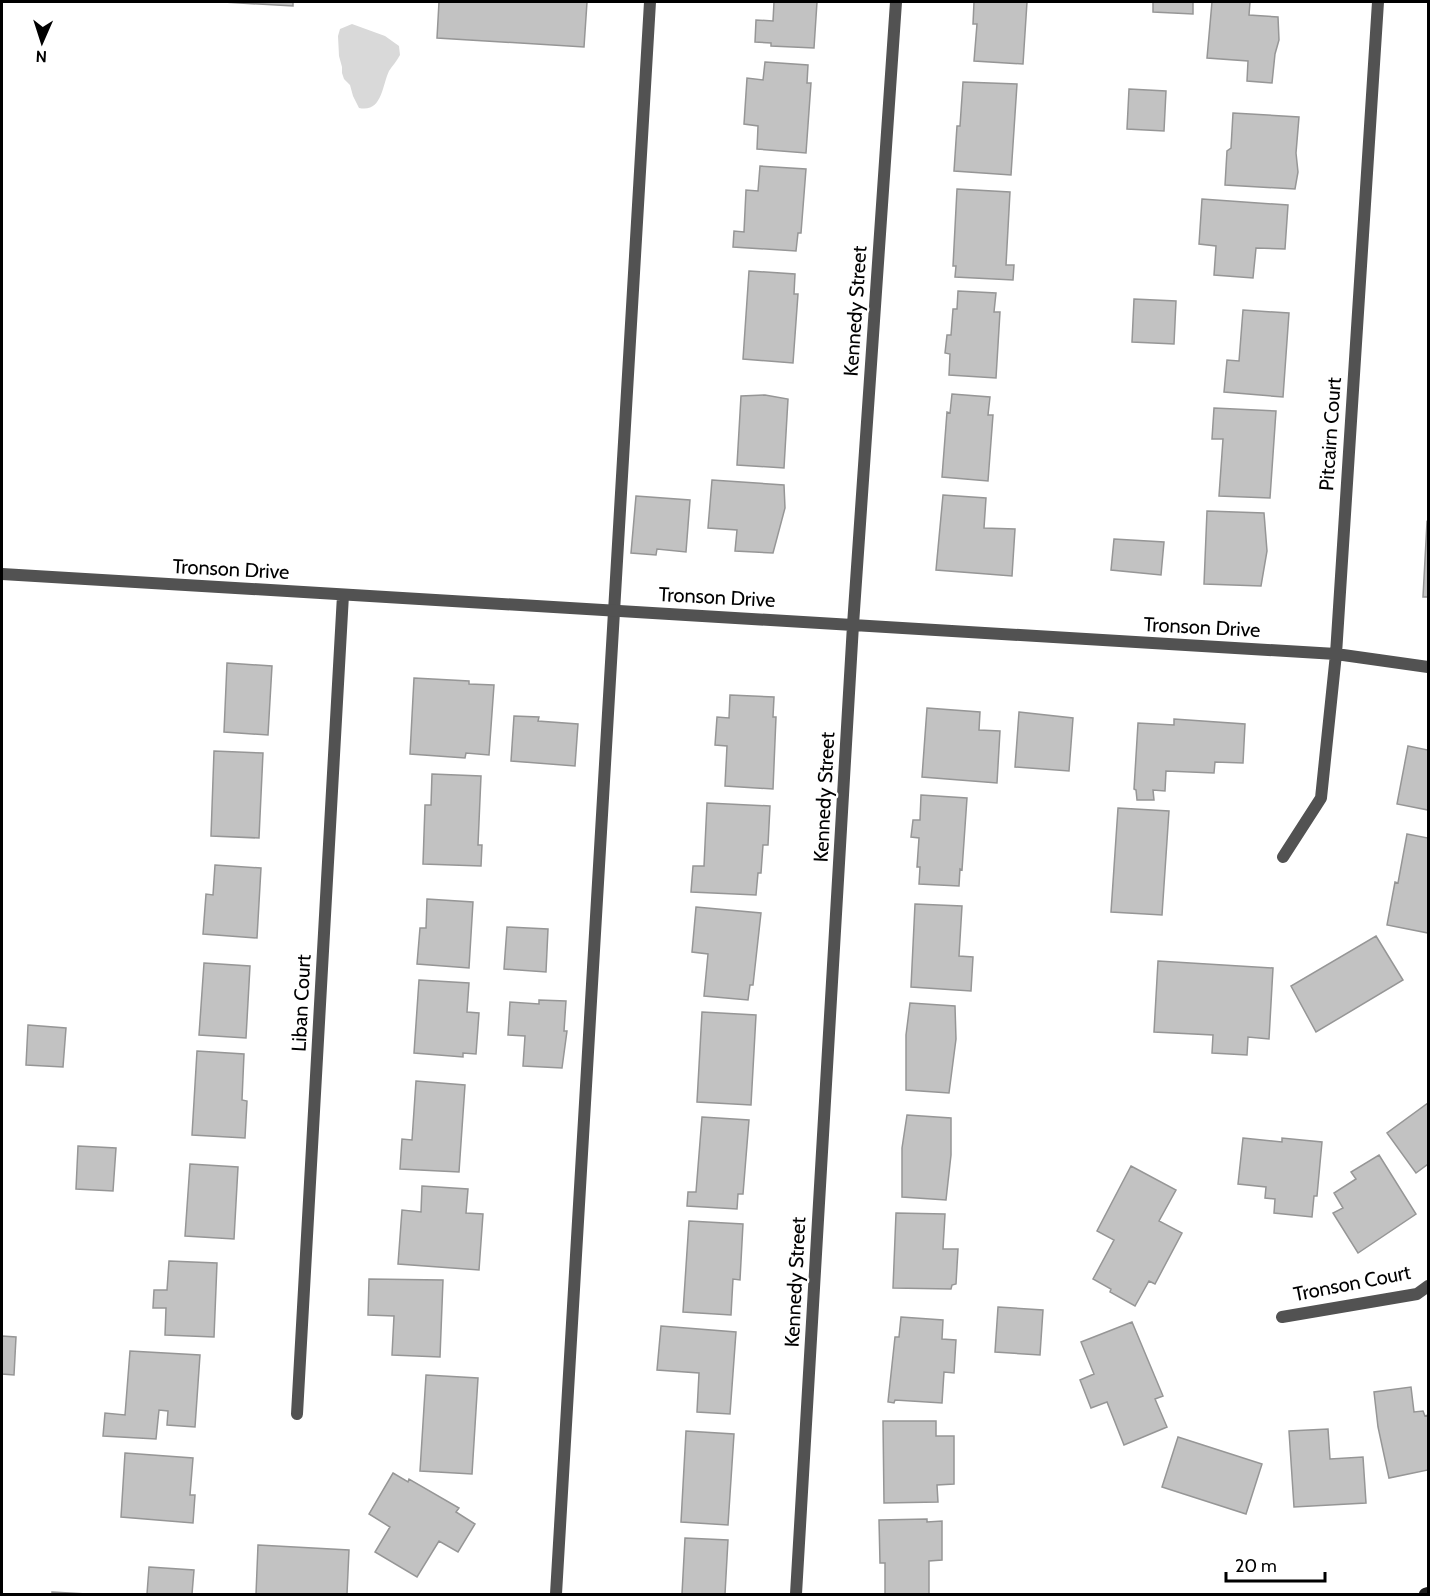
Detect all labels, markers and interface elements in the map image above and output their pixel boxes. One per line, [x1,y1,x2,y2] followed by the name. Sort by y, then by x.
[12,12,72,72] north arrow
[35,47,47,66] text: N
[838,245,872,377] street label: Kennedy Street
[1314,376,1346,492] street label: Pitcairn Court
[172,554,290,584] street label: Tronson Drive
[658,582,776,612] street label: Tronson Drive
[1143,612,1261,642] street label: Tronson Drive
[809,731,839,863] street label: Kennedy Street
[286,954,316,1052] street label: Liban Court
[780,1216,810,1348] street label: Kennedy Street
[1291,1260,1413,1306] street label: Tronson Court
[1226,1545,1325,1583] scale bar
[1235,1555,1277,1577] text: 20 m

